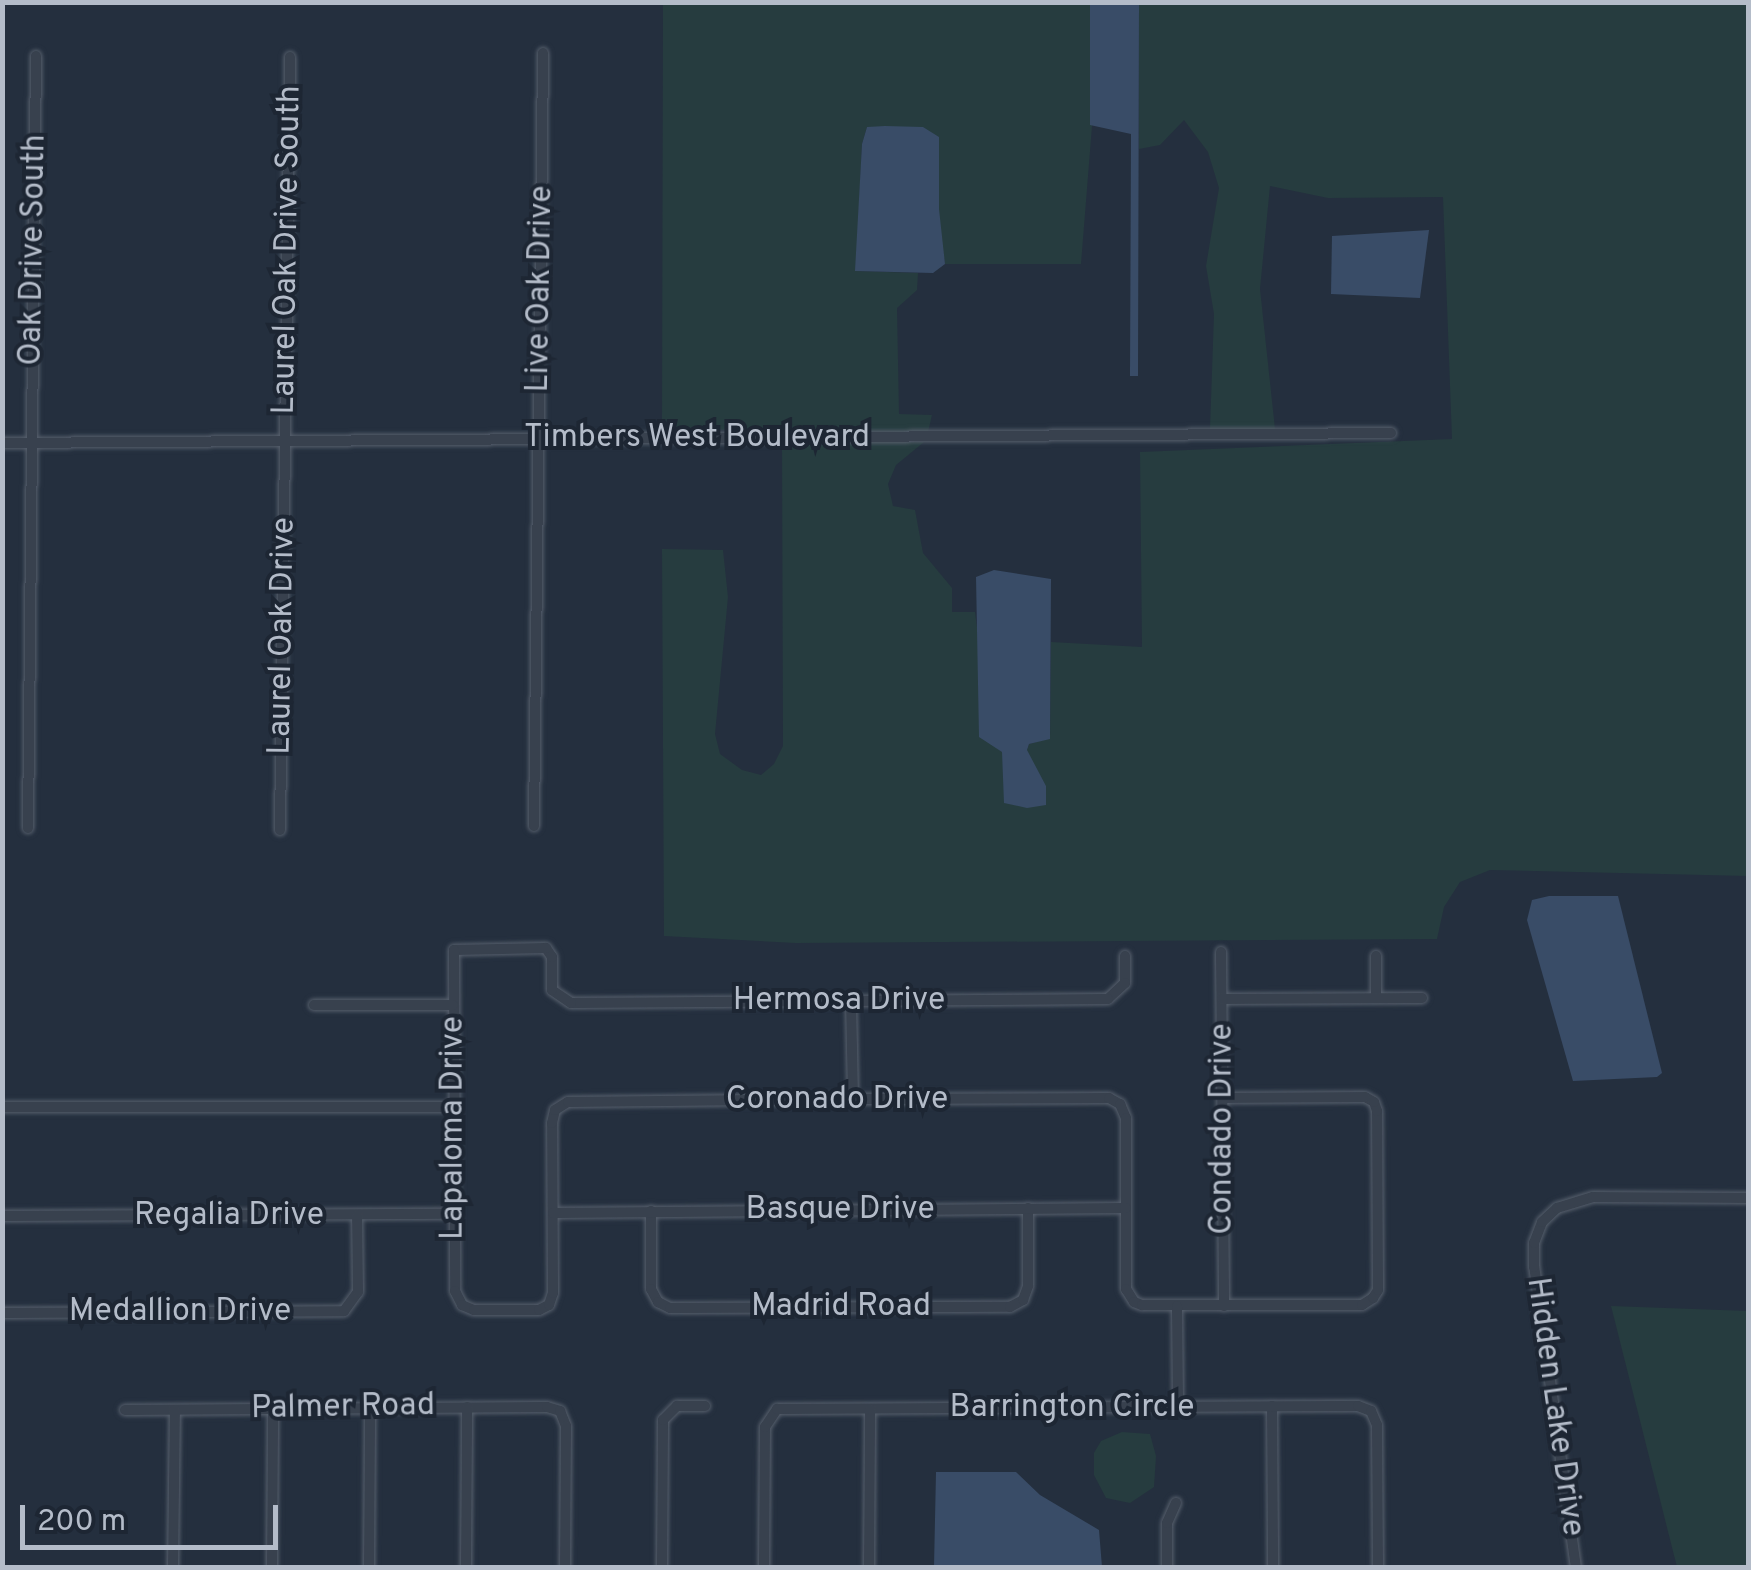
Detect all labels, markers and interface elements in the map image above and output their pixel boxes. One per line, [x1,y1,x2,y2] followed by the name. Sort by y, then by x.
[266,85,310,415] street label: Laurel Oak Drive South
[13,134,55,366] street label: Oak Drive South
[520,185,562,393] street label: Live Oak Drive
[524,419,870,457] street label: Timbers West Boulevard
[262,517,304,755] street label: Laurel Oak Drive
[733,982,945,1020] street label: Hermosa Drive
[435,1016,473,1240] street label: Lapaloma Drive
[1204,1023,1242,1235] street label: Condado Drive
[726,1081,948,1119] street label: Coronado Drive
[745,1191,935,1229] street label: Basque Drive
[134,1197,324,1235] street label: Regalia Drive
[1517,1275,1591,1539] street label: Hidden Lake Drive
[751,1288,931,1326] street label: Madrid Road
[69,1293,291,1331] street label: Medallion Drive
[251,1387,435,1429] street label: Palmer Road
[950,1389,1194,1427] street label: Barrington Circle
[25,1485,282,1547] scale bar
[37,1504,126,1541] text: 200 m

